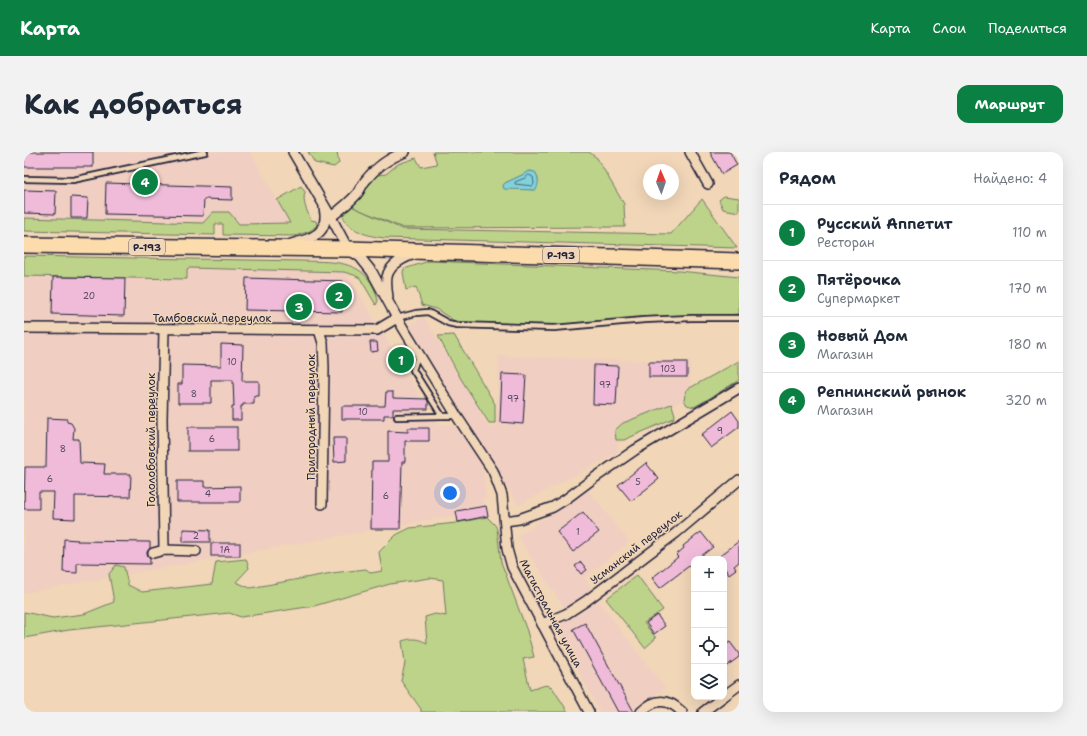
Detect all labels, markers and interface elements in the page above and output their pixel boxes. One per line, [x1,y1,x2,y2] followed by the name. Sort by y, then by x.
[20,16,80,41] text: Карта
[870,19,911,37] text: Карта
[933,19,966,37] text: Слои
[988,19,1067,37] text: Поделиться
[24,85,243,123] text: Как добраться
[957,85,1063,123] button: Маршрут
[643,164,679,200] north arrow
[132,167,158,197] pin: 4
[779,167,836,189] text: Рядом
[973,170,1047,187] text: Найдено: 4
[817,214,952,234] text: Русский Аппетит
[789,224,795,241] text: 1
[1012,224,1047,241] text: 110 m
[817,234,875,251] text: Ресторан
[129,239,165,255] road number: Р-193
[543,247,579,263] road number: Р-193
[817,270,901,290] text: Пятёрочка
[787,280,797,297] text: 2
[1009,280,1047,297] text: 170 m
[326,281,352,311] pin: 2
[83,290,95,302] house number: 20
[817,290,900,307] text: Супермаркет
[286,292,312,322] pin: 3
[153,311,272,326] street label: Тамбовский переулок
[817,326,908,346] text: Новый Дом
[787,336,797,353] text: 3
[1008,336,1047,353] text: 180 m
[388,345,414,375] pin: 1
[817,346,873,363] text: Магазин
[304,354,319,480] street label: Пригородный переулок
[227,356,237,368] house number: 10
[660,363,676,375] house number: 103
[144,373,159,507] street label: Гололобовский переулок
[599,379,611,391] house number: 97
[817,382,966,402] text: Репнинский рынок
[191,388,197,400] house number: 8
[787,392,797,409] text: 4
[1005,392,1047,409] text: 320 m
[507,393,519,405] house number: 97
[817,402,873,419] text: Магазин
[358,406,368,418] house number: 10
[717,425,723,437] house number: 9
[209,433,215,445] house number: 6
[60,443,66,455] house number: 8
[47,473,53,485] house number: 6
[635,476,641,488] house number: 5
[440,483,460,503] your location
[205,488,211,500] house number: 4
[383,490,389,502] house number: 6
[587,507,685,588] street label: Усманский переулок
[576,526,580,538] house number: 1
[193,530,199,542] house number: 2
[220,544,231,556] house number: 1А
[516,556,586,670] street label: Магистральная улица
[691,556,727,700] map controls
[691,556,727,592] button: +
[691,592,727,628] button: −
[691,628,727,664] button: locate
[691,664,727,700] button: layers

